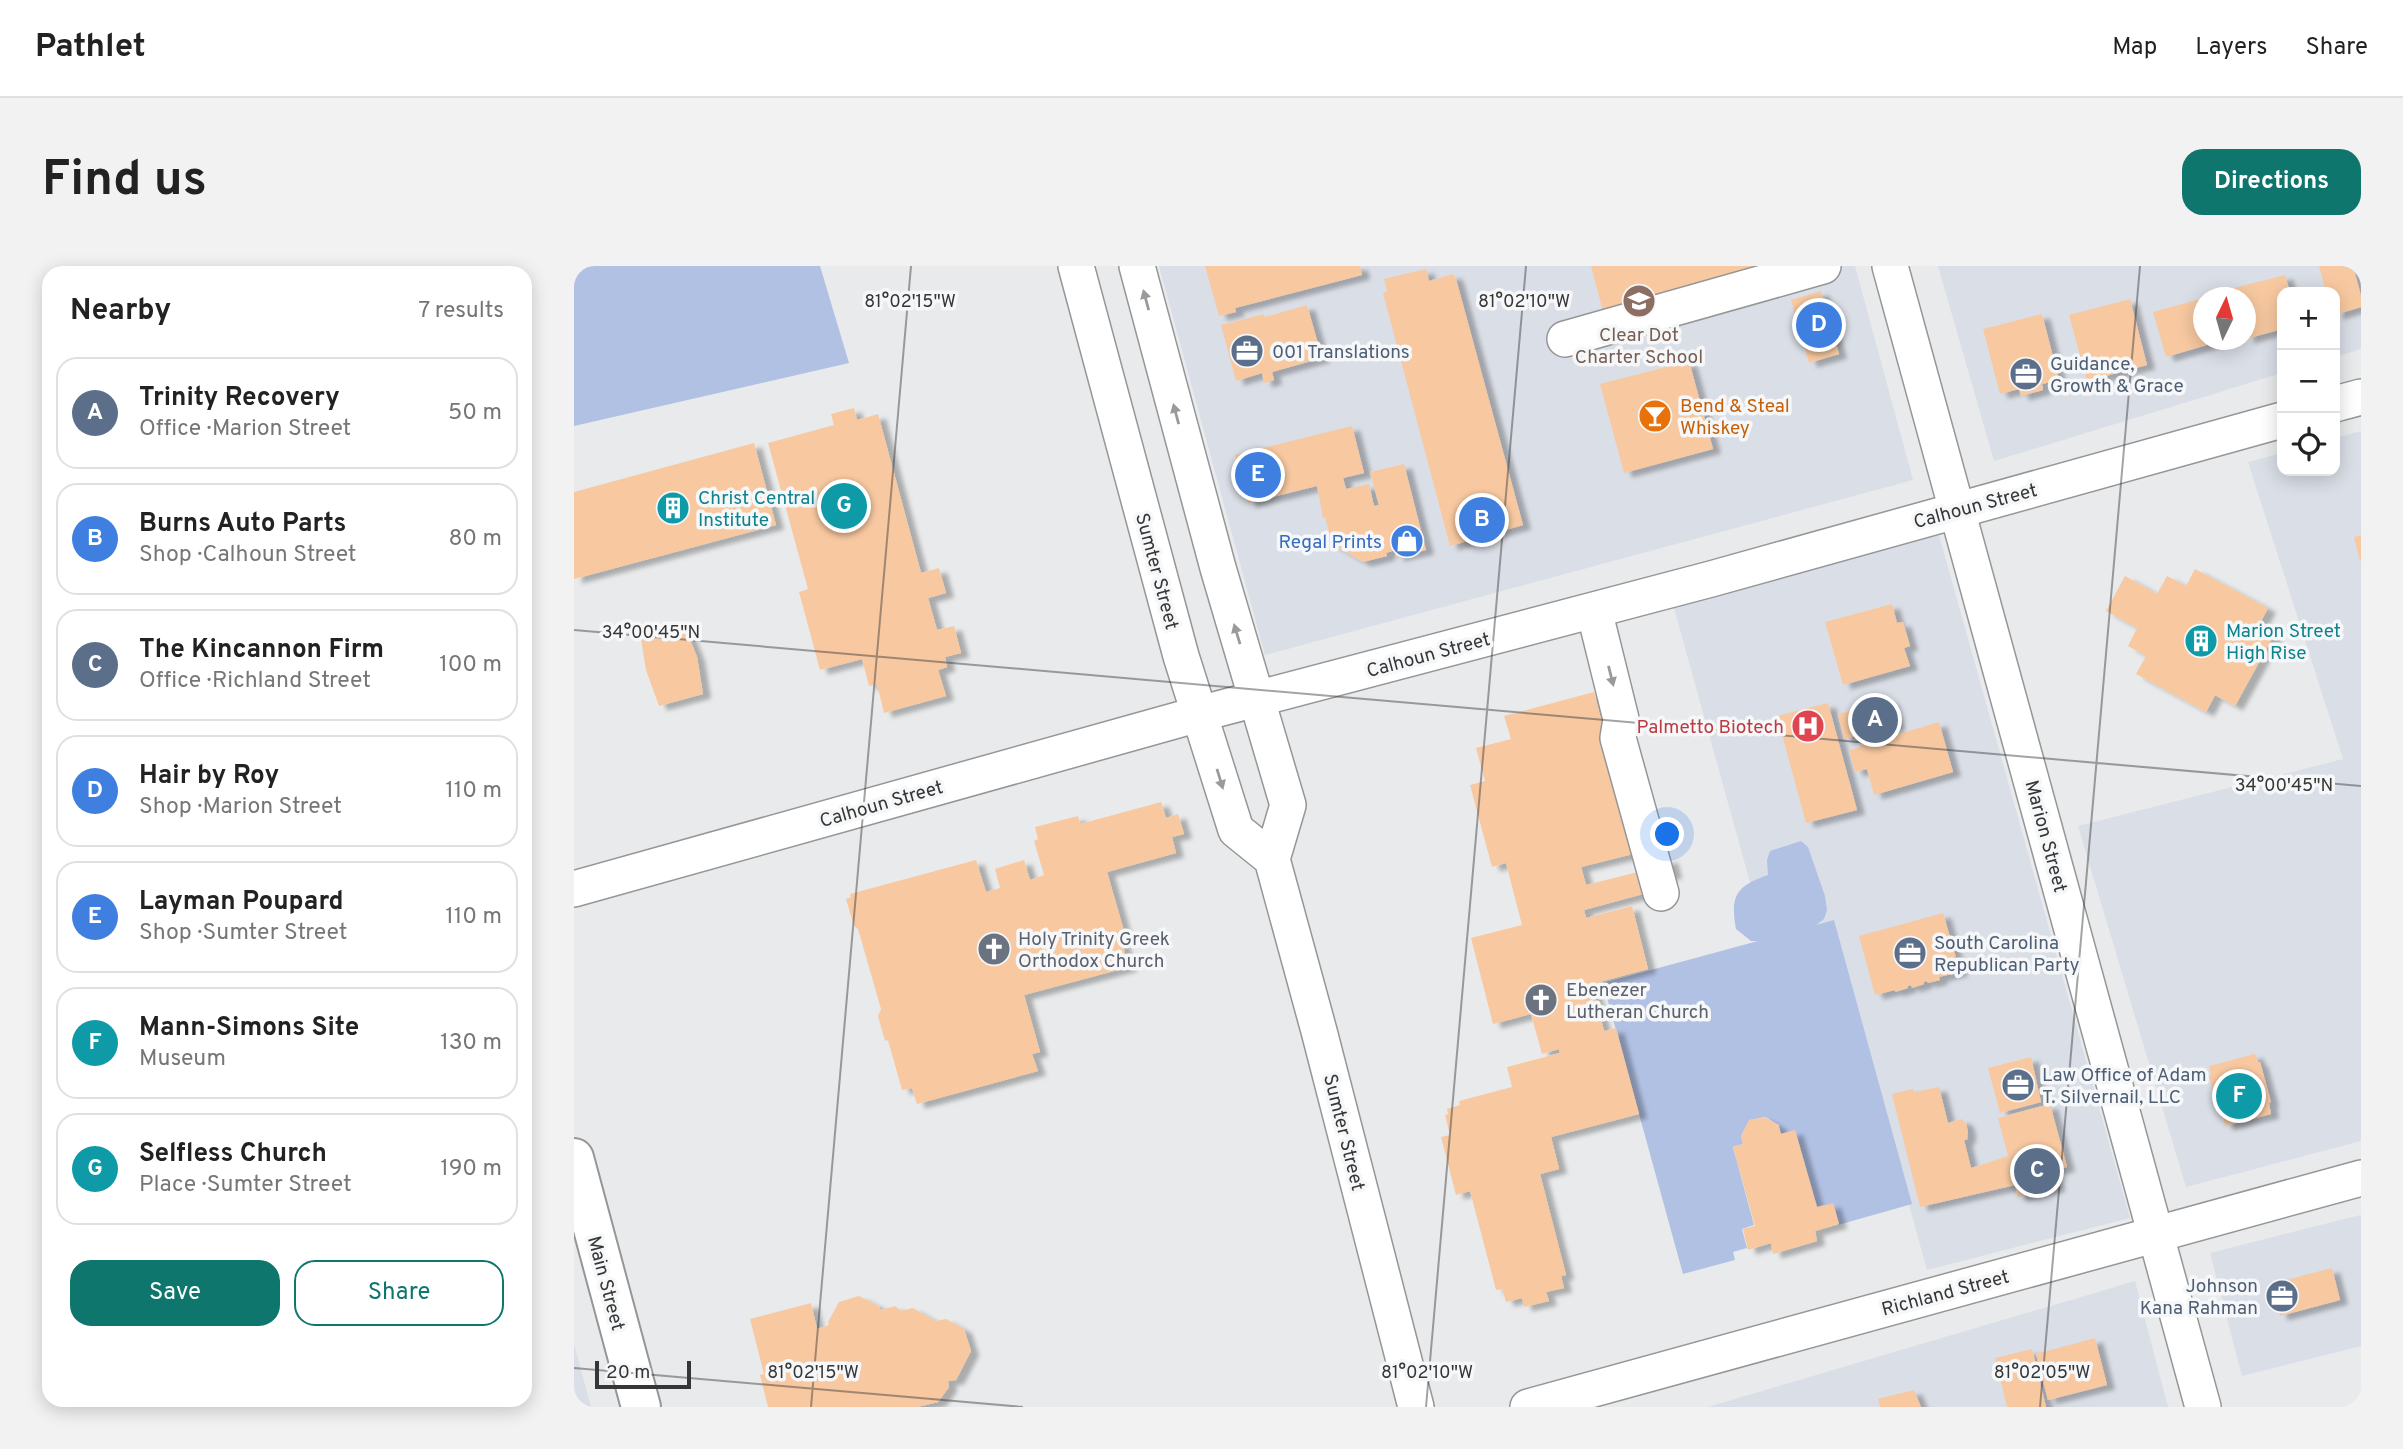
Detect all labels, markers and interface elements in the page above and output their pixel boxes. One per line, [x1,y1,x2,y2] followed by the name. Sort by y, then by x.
[35,27,146,69] text: Pathlet
[2112,33,2157,63] text: Map
[2195,33,2267,63] text: Layers
[2305,33,2368,63] text: Share
[2182,149,2361,215] button: Directions
[42,151,207,213] text: Find us
[1620,282,1658,320] school or university icon: Clear Dot Charter School
[2193,287,2256,350] north arrow
[2277,287,2340,476] map controls
[2277,287,2340,350] button: +
[1140,289,1151,311] one-way arrow
[864,291,956,314] text: 81°02'15"W
[1478,291,1570,314] text: 81°02'10"W
[70,293,171,330] text: Nearby
[418,297,504,326] text: 7 results
[1796,299,1842,351] pin: D
[1575,324,1703,370] place label: Clear Dot Charter School
[1228,332,1266,370] office icon: 001 Translations
[1272,341,1410,365] place label: 001 Translations
[2277,350,2340,413] button: −
[2050,353,2184,399] place label: Guidance, Growth & Grace
[2007,355,2045,393] office icon: Guidance, Growth & Grace
[139,382,340,415] text: Trinity Recovery
[1680,395,1790,441] place label: Bend & Steal Whiskey
[1636,397,1674,435] bar icon: Bend & Steal Whiskey
[87,399,103,428] text: A
[448,399,502,428] text: 50 m
[1170,403,1181,425] one-way arrow
[2277,413,2340,476] button: locate
[139,415,351,444] text: Office · Marion Street
[1235,449,1281,501] pin: E
[1911,479,2040,535] street label: Calhoun Street
[821,480,867,532] pin: G
[698,487,815,533] place label: Christ Central Institute
[654,489,692,527] building icon: Christ Central Institute
[1459,494,1505,546] pin: B
[139,508,346,541] text: Burns Auto Parts
[1129,511,1183,632] street label: Sumter Street
[1388,522,1426,560] shop icon: Regal Prints
[87,525,103,554] text: B
[449,525,502,554] text: 80 m
[1279,531,1382,555] place label: Regal Prints
[139,541,357,570] text: Shop · Calhoun Street
[2226,620,2341,666] place label: Marion Street High Rise
[602,622,700,645] text: 34°00'45"N
[2182,622,2220,660] building icon: Marion Street High Rise
[1232,623,1242,644] one-way arrow
[1364,628,1493,684] street label: Calhoun Street
[139,634,384,667] text: The Kincannon Firm
[88,651,102,680] text: C
[439,651,502,680] text: 100 m
[1605,665,1616,687] one-way arrow
[139,667,371,696] text: Office · Richland Street
[1852,694,1898,746] pin: A
[1789,707,1827,745] hospital icon: Palmetto Biotech
[1637,716,1784,740] place label: Palmetto Biotech
[139,760,279,793] text: Hair by Roy
[1215,769,1225,790] one-way arrow
[2235,775,2333,798] text: 34°00'45"N
[817,776,946,834] street label: Calhoun Street
[87,777,103,806] text: D
[445,777,502,806] text: 110 m
[2019,778,2072,895] street label: Marion Street
[139,793,342,822] text: Shop · Marion Street
[1650,817,1684,851] your location
[139,886,344,919] text: Layman Poupard
[88,903,102,932] text: E
[445,903,502,932] text: 110 m
[139,919,347,948] text: Shop · Sumter Street
[1018,928,1170,974] place label: Holy Trinity Greek Orthodox Church
[975,930,1013,968] church icon: Holy Trinity Greek Orthodox Church
[1934,932,2080,978] place label: South Carolina Republican Party
[1891,934,1929,972] office icon: South Carolina Republican Party
[1566,979,1709,1025] place label: Ebenezer Lutheran Church
[1522,981,1560,1019] church icon: Ebenezer Lutheran Church
[139,1012,359,1045] text: Mann-Simons Site
[88,1029,102,1058] text: F
[440,1029,502,1058] text: 130 m
[139,1045,226,1074] text: Museum
[2042,1064,2207,1110] place label: Law Office of Adam T. Silvernail, LLC
[1999,1066,2037,1104] office icon: Law Office of Adam T. Silvernail, LLC
[2216,1070,2262,1122] pin: F
[1317,1072,1369,1193] street label: Sumter Street
[139,1138,327,1171] text: Selfless Church
[2014,1145,2060,1197] pin: C
[87,1155,103,1184] text: G
[440,1155,502,1184] text: 190 m
[139,1171,352,1200] text: Place · Sumter Street
[581,1234,629,1333] street label: Main Street
[70,1260,280,1326] button: Save
[294,1260,504,1326] button: Share
[1879,1265,2012,1323] street label: Richland Street
[2140,1275,2258,1321] place label: Johnson Kana Rahman
[2263,1277,2301,1315] office icon: Johnson Kana Rahman
[595,1358,691,1390] scale bar
[606,1361,650,1385] text: 20 m
[767,1362,859,1385] text: 81°02'15"W
[1381,1362,1473,1385] text: 81°02'10"W
[1994,1362,2090,1385] text: 81°02'05"W

